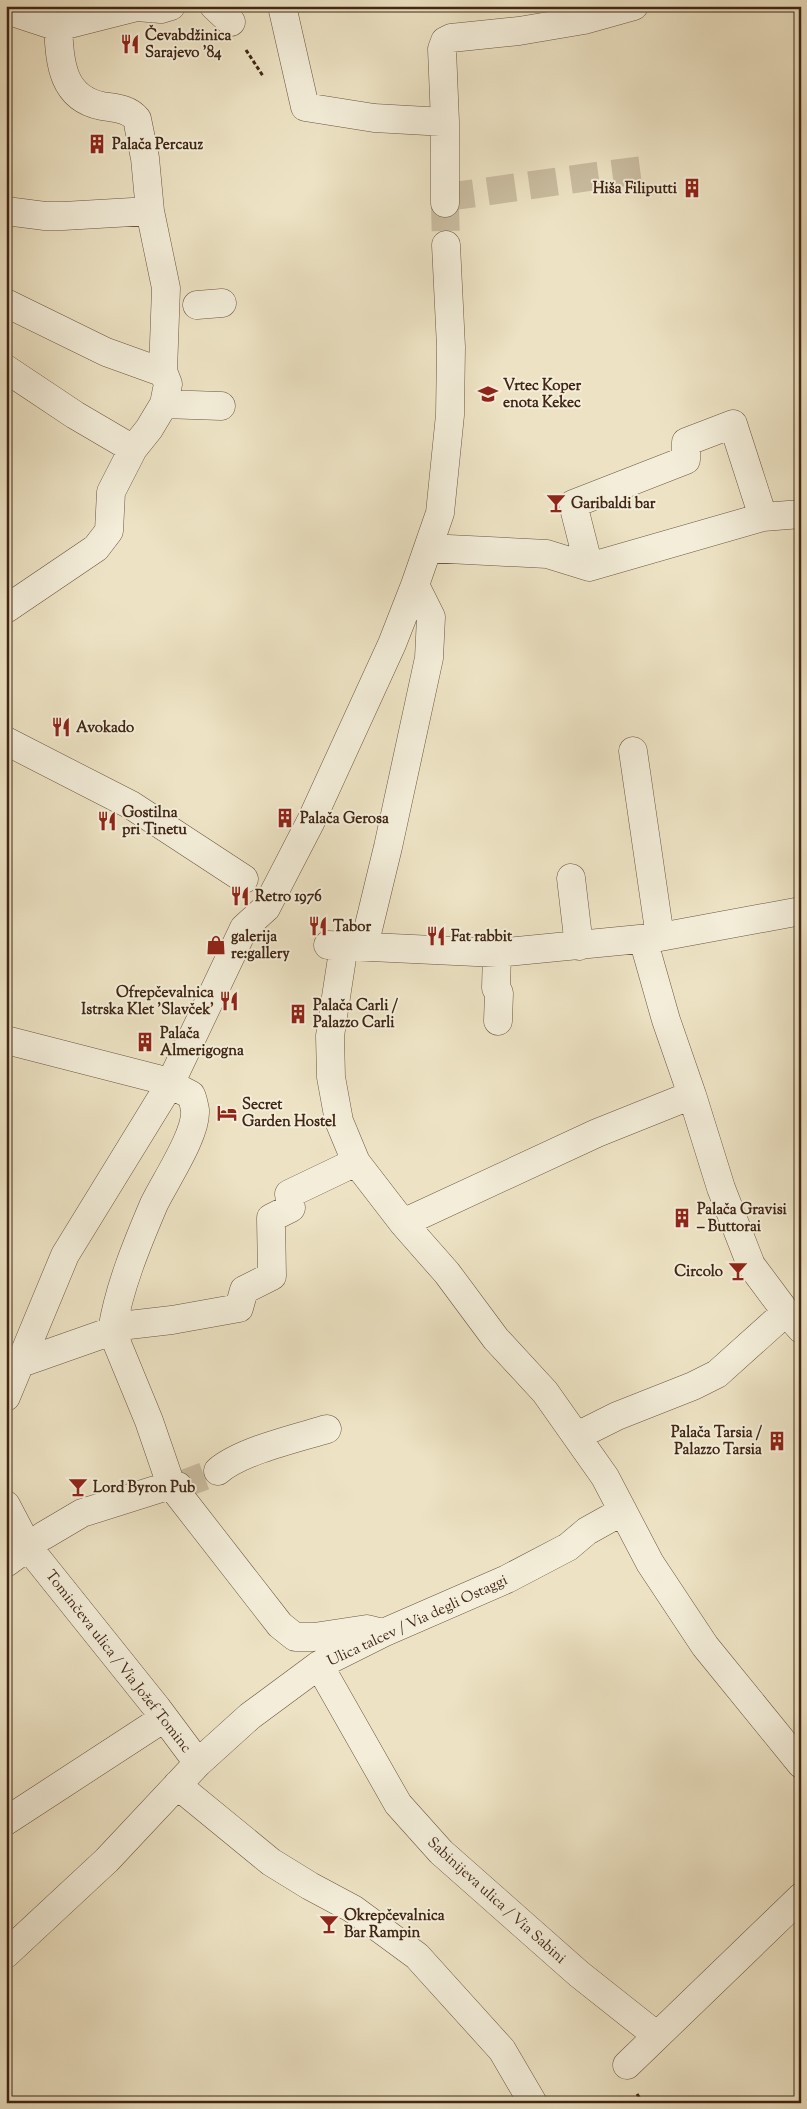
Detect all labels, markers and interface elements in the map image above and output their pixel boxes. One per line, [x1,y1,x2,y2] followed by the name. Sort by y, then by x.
[145,24,231,64] place label: Čevabdžinica Sarajevo '84
[119,33,141,55] restaurant icon: Čevabdžinica Sarajevo '84
[86,133,108,155] building icon: Palača Percauz
[112,135,204,156] place label: Palača Percauz
[681,177,703,199] building icon: Hiša Filiputti
[593,179,678,200] place label: Hiša Filiputti
[503,376,582,414] place label: Vrtec Koper enota Kekec
[477,383,499,405] school or university icon: Vrtec Koper enota Kekec
[545,492,567,514] bar icon: Garibaldi bar
[571,494,656,515] place label: Garibaldi bar
[50,716,72,738] restaurant icon: Avokado
[76,718,134,739] place label: Avokado
[122,803,187,841] place label: Gostilna pri Tinetu
[274,807,296,829] building icon: Palača Gerosa
[300,809,389,830] place label: Palača Gerosa
[96,810,118,832] restaurant icon: Gostilna pri Tinetu
[229,885,251,907] restaurant icon: Retro 1976
[255,887,322,908] place label: Retro 1976
[307,915,329,937] restaurant icon: Tabor
[333,917,371,938] place label: Tabor
[425,925,447,947] restaurant icon: Fat rabbit
[231,927,290,965] place label: galerija re:gallery
[451,927,513,948] place label: Fat rabbit
[205,934,227,956] shop icon: galerija re:gallery
[81,983,214,1021] place label: Ofrepčevalnica Istrska Klet 'Slavček'
[218,990,240,1012] restaurant icon: Ofrepčevalnica Istrska Klet 'Slavček'
[313,996,399,1034] place label: Palača Carli / Palazzo Carli
[287,1003,309,1025] building icon: Palača Carli / Palazzo Carli
[160,1024,244,1062] place label: Palača Almerigogna
[134,1031,156,1053] building icon: Palača Almerigogna
[242,1095,337,1133] place label: Secret Garden Hostel
[216,1102,238,1124] hotel icon: Secret Garden Hostel
[696,1200,788,1238] place label: Palača Gravisi – Buttorai
[671,1207,693,1229] building icon: Palača Gravisi – Buttorai
[727,1260,749,1282] bar icon: Circolo
[674,1262,723,1283] place label: Circolo
[671,1423,763,1461] place label: Palača Tarsia / Palazzo Tarsia
[766,1430,788,1452] building icon: Palača Tarsia / Palazzo Tarsia
[67,1476,89,1498] bar icon: Lord Byron Pub
[93,1478,195,1499] place label: Lord Byron Pub
[40,1566,196,1758] street label: Tominčeva ulica / Via Jožef Tominc
[324,1570,511,1672] street label: Ulica talcev / Via degli Ostaggi
[422,1833,570,1969] street label: Sabinijeva ulica / Via Sabini
[344,1906,445,1944] place label: Okrepčevalnica Bar Rampin
[318,1913,340,1935] bar icon: Okrepčevalnica Bar Rampin

